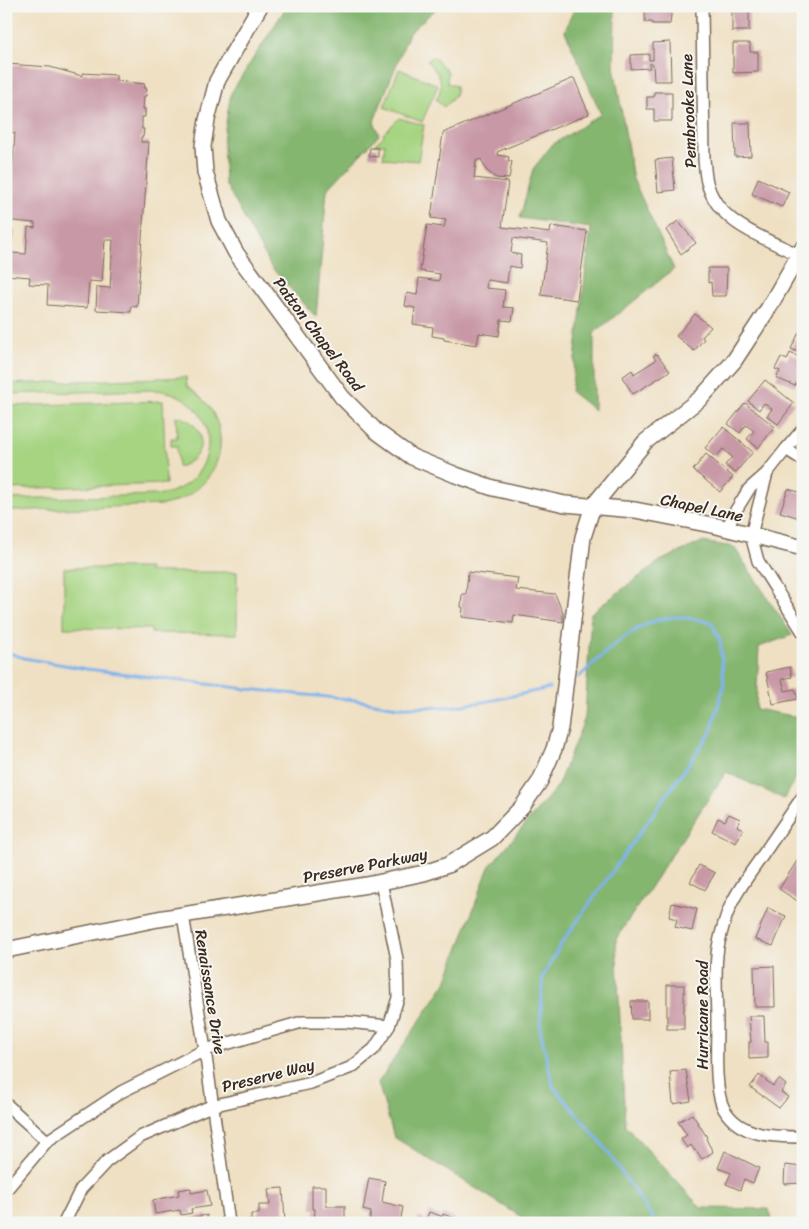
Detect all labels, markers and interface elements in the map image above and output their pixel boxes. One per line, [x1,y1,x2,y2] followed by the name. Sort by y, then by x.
[672,53,705,168] street label: Pembrooke Lane
[266,270,373,399] street label: Patton Chapel Road
[658,485,746,530] street label: Chapel Lane
[300,839,430,892] street label: Preserve Parkway
[186,928,235,1057] street label: Renaissance Drive
[688,959,717,1069] street label: Hurricane Road
[219,1050,318,1101] street label: Preserve Way

